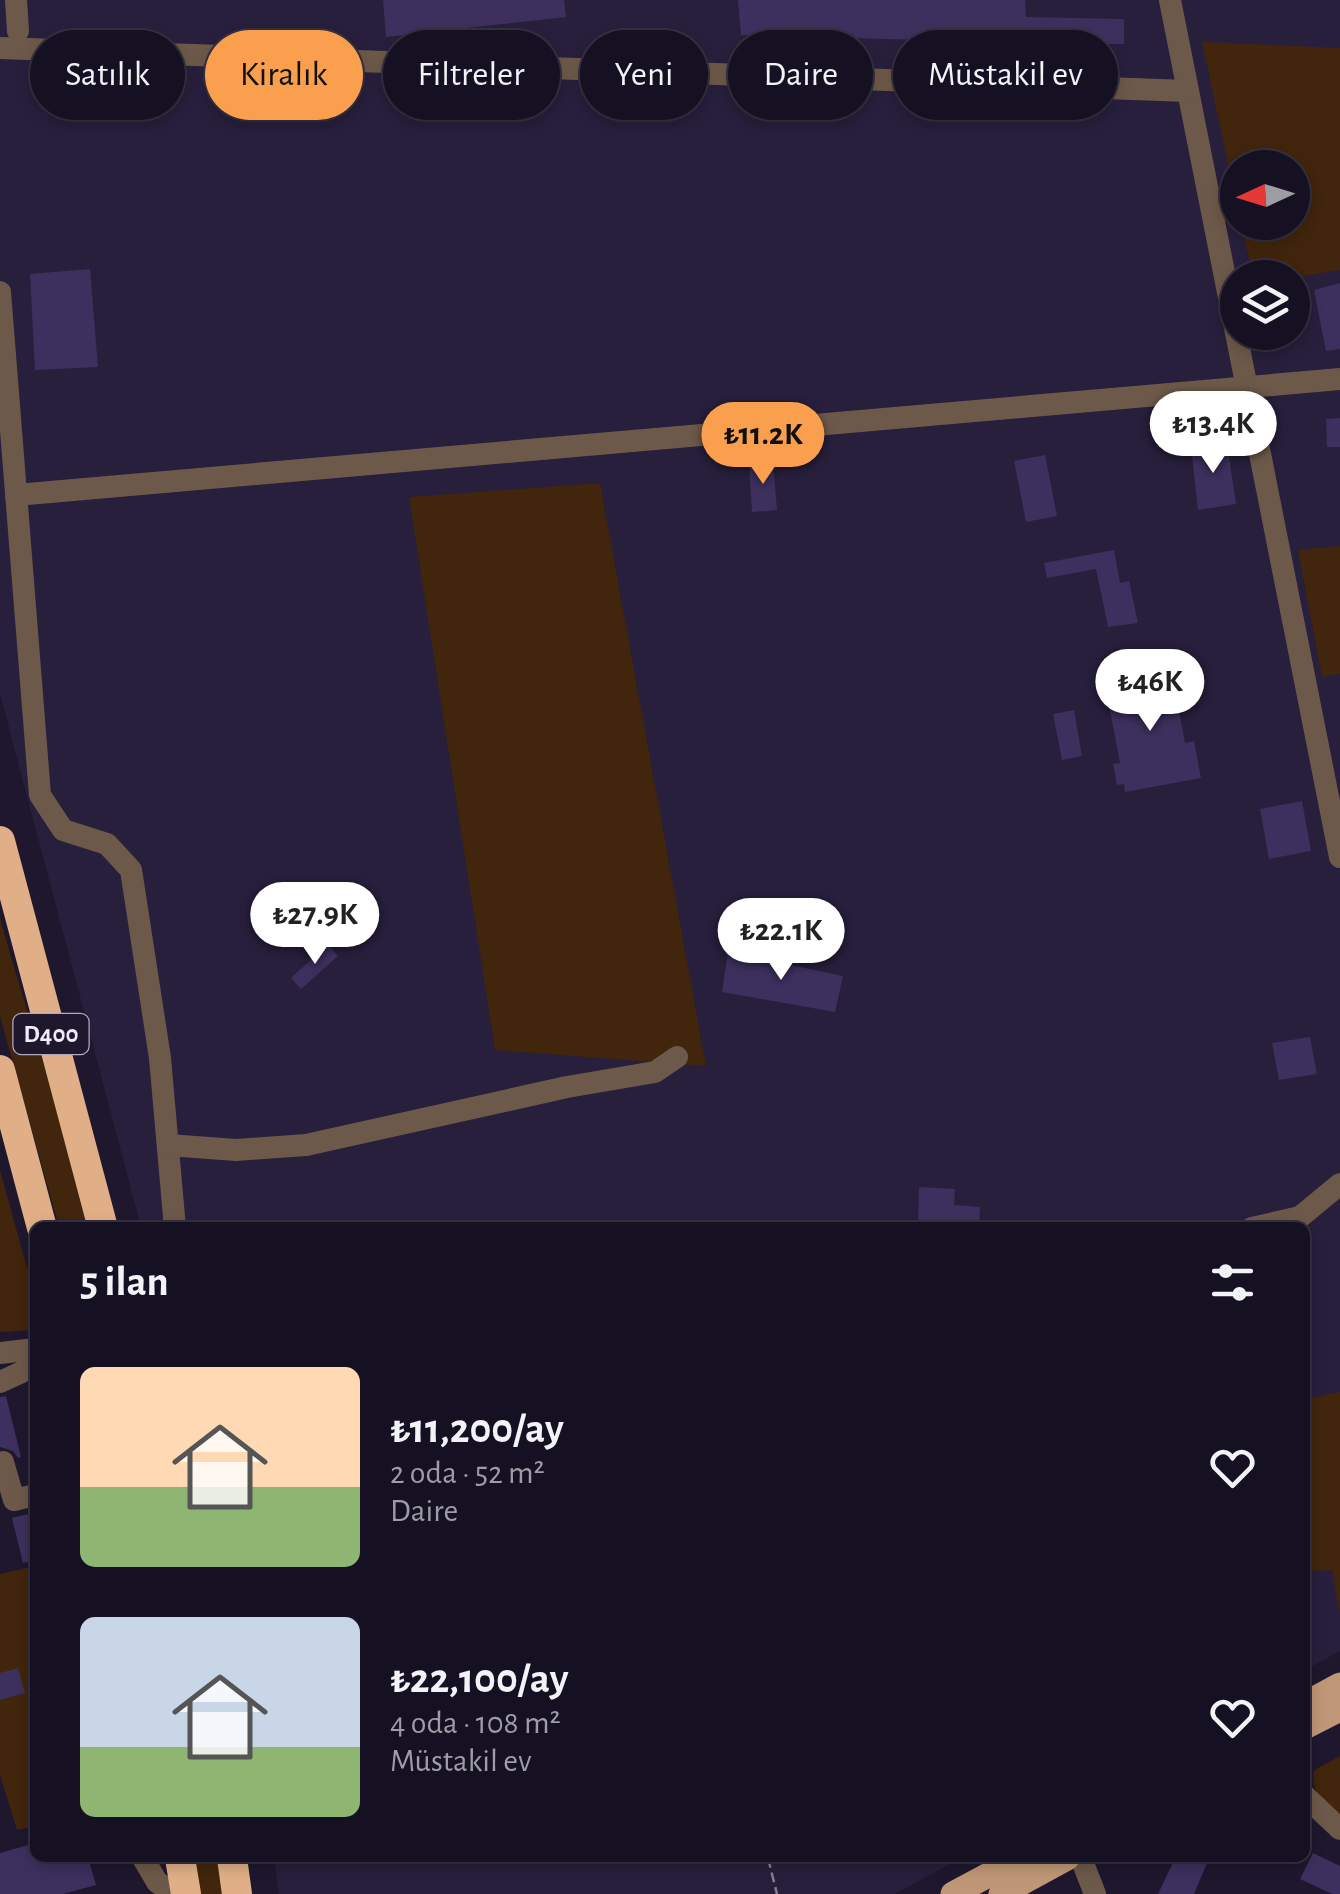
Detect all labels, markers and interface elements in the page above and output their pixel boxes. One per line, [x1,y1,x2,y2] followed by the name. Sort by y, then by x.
[30,30,185,120] chip: Satılık
[205,30,363,120] chip: Kiralık
[383,30,560,120] chip: Filtreler
[580,30,708,120] chip: Yeni
[728,30,873,120] chip: Daire
[893,30,1118,120] chip: Müstakil ev
[1220,150,1310,240] north arrow
[1220,150,1310,350] map controls
[1220,260,1310,350] button: layers
[1132,391,1294,476] pin: ₺13.4K
[682,402,844,487] pin: ₺11.2K
[1172,407,1254,439] text: ₺13.4K
[723,418,803,450] text: ₺11.2K
[1091,649,1209,734] pin: ₺46K
[1117,665,1183,697] text: ₺46K
[234,882,396,967] pin: ₺27.9K
[272,898,358,930] text: ₺27.9K
[700,898,862,983] pin: ₺22.1K
[740,914,822,946] text: ₺22.1K
[13,1014,88,1054] road number: D400
[1205,1255,1260,1310] icon: filters
[80,1261,169,1303] text: 5 ilan
[160,1407,280,1527] icon: home
[390,1408,564,1450] text: ₺11,200/ay
[1205,1440,1260,1495] icon: heart
[390,1457,545,1489] text: 2 oda · 52 m²
[390,1495,458,1527] text: Daire
[160,1657,280,1777] icon: home
[390,1658,568,1700] text: ₺22,100/ay
[1205,1690,1260,1745] icon: heart
[390,1707,561,1739] text: 4 oda · 108 m²
[390,1745,532,1777] text: Müstakil ev

